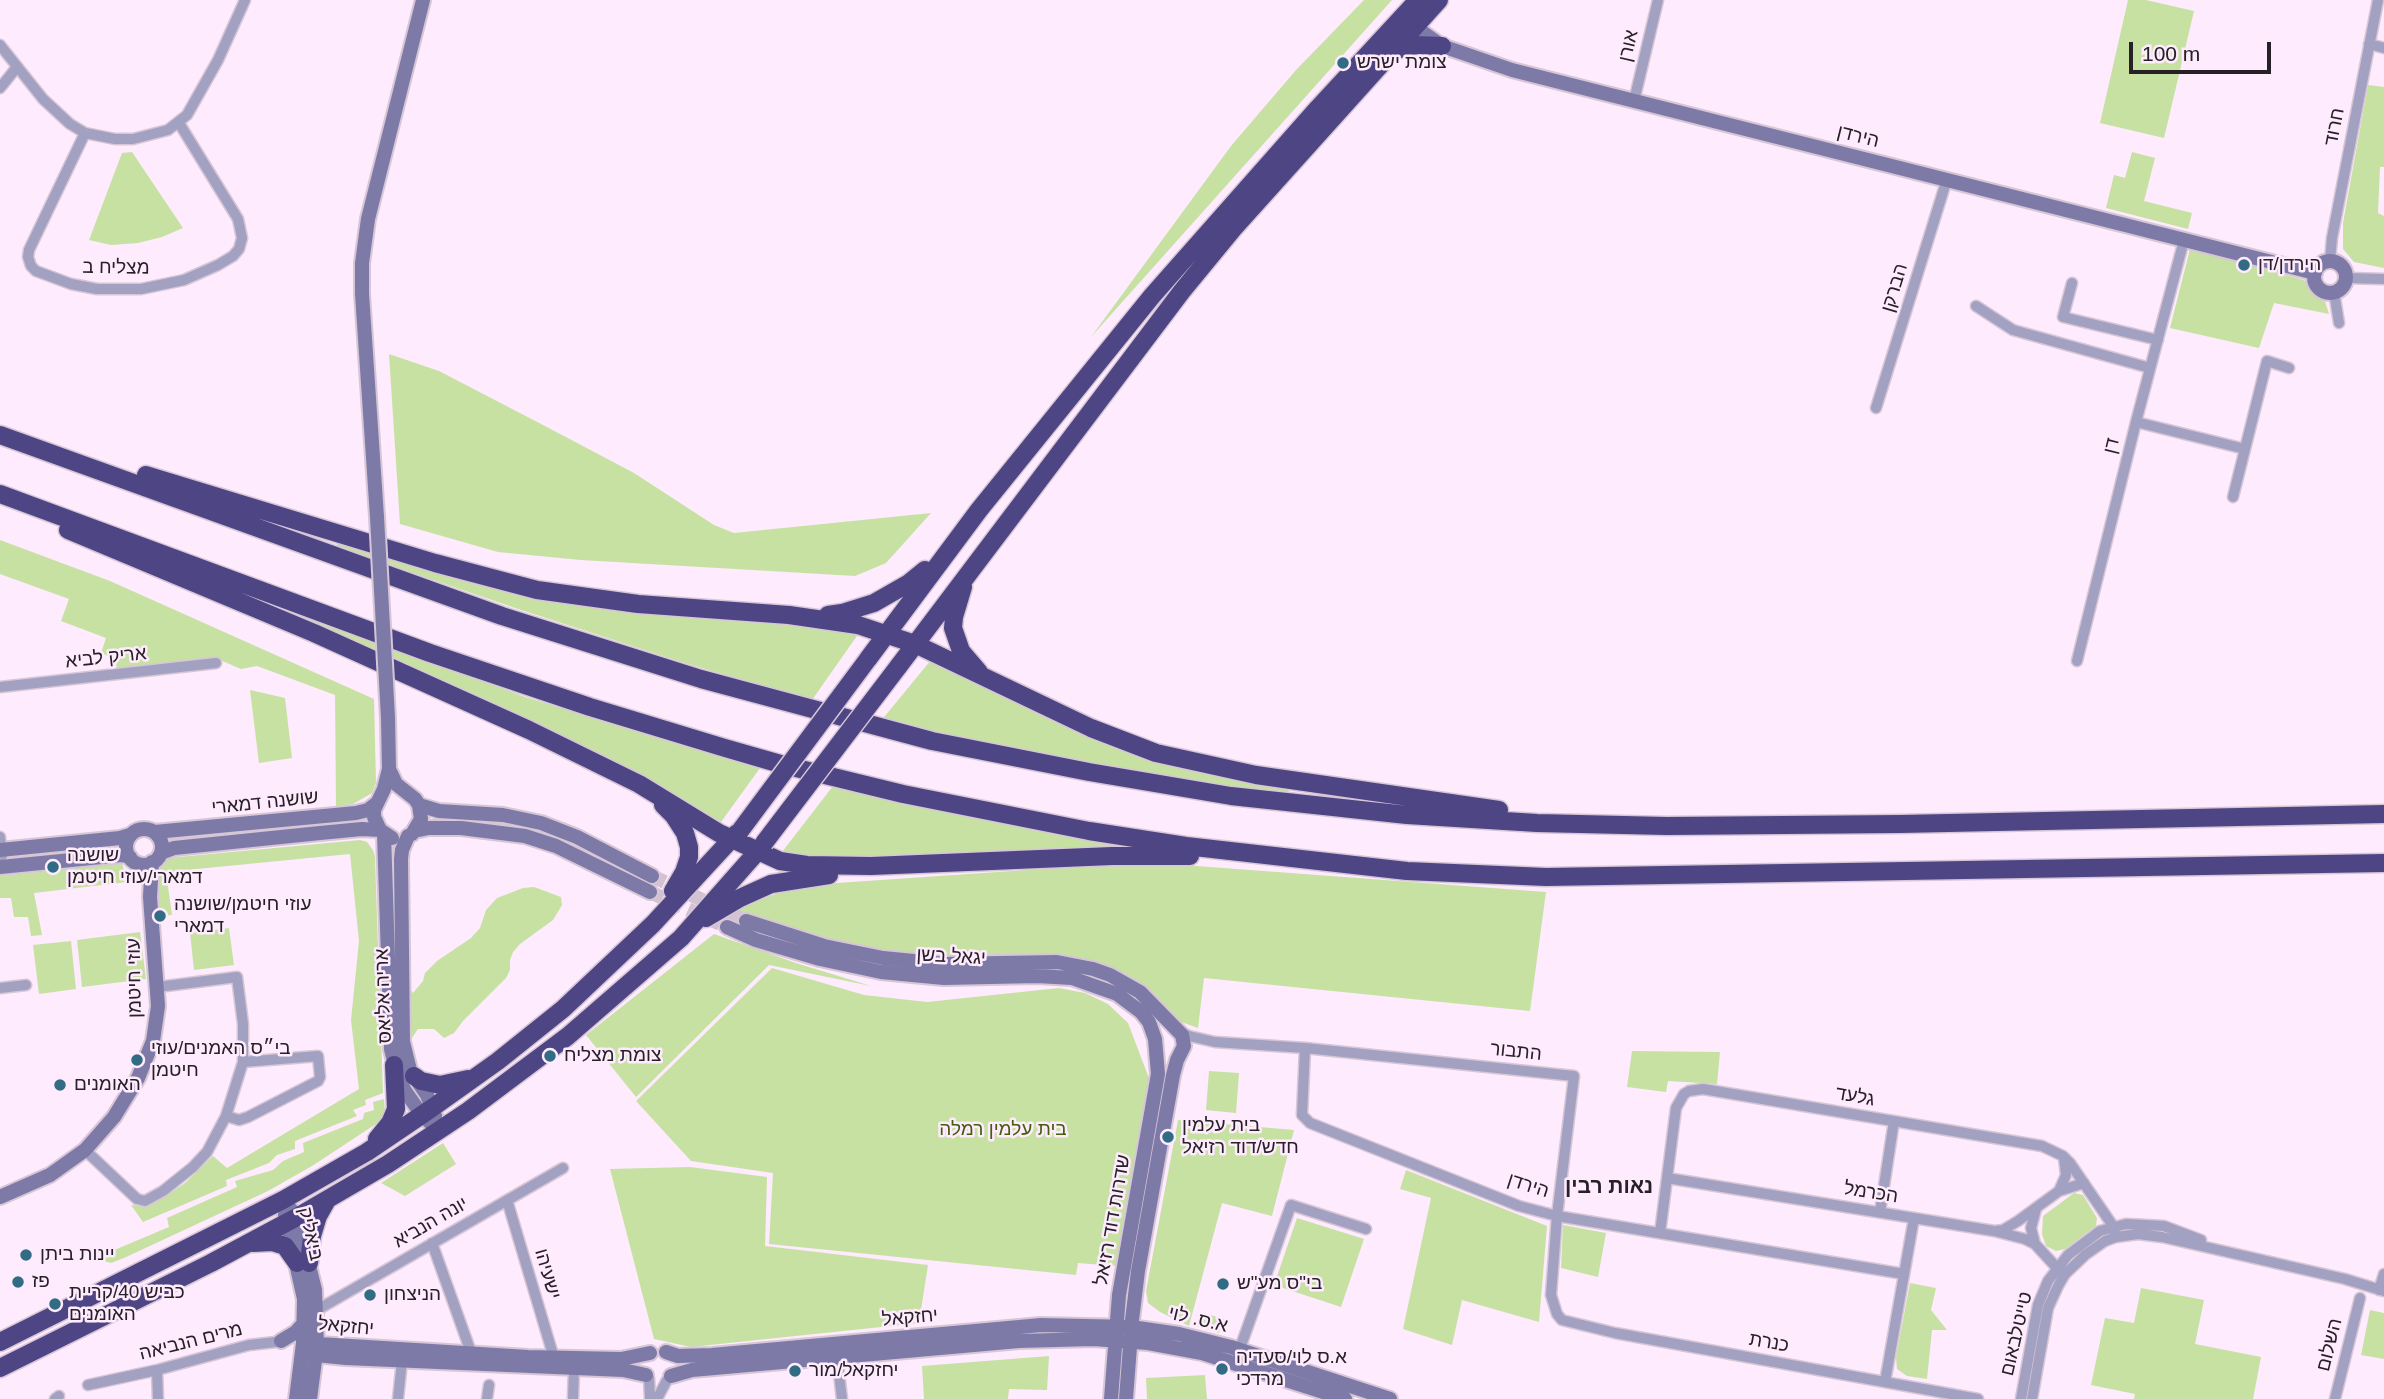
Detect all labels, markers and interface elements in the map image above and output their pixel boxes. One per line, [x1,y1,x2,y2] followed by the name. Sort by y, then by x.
[1614,28,1644,64] street label: אורן
[2132,28,2274,72] scale bar
[2142,42,2200,65] text: 100 m
[1357,52,1447,74] place label: צומת ישרש
[1335,55,1351,71] marker: צומת ישרש
[2320,106,2350,148] street label: חרוד
[1835,121,1881,153] street label: הירדן
[2258,254,2321,276] place label: הירדן/דן
[82,256,150,280] street label: מצליח ב
[2236,257,2252,273] marker: הירדן/דן
[1877,261,1913,315] street label: הברקן
[2099,436,2125,456] street label: דן
[64,642,148,674] street label: אריק לביא
[210,786,320,820] street label: שושנה דמארי
[67,845,202,889] place label: שושנה דמארי/עוזי חיטמן
[45,859,61,875] marker: שושנה דמארי/עוזי חיטמן
[174,894,312,938] place label: עוזי חיטמן/שושנה דמארי
[152,908,168,924] marker: עוזי חיטמן/שושנה דמארי
[123,938,147,1018] street label: עוזי חיטמן
[916,944,986,970] street label: יגאל בשן
[371,948,397,1044] street label: אריה אליאס
[151,1038,291,1082] place label: בי״ס האמנים/עוזי חיטמן
[1489,1038,1543,1066] street label: התבור
[564,1045,661,1067] place label: צומת מצליח
[542,1048,558,1064] marker: צומת מצליח
[129,1052,145,1068] marker: בי״ס האמנים/עוזי חיטמן
[74,1074,141,1096] place label: האומנים
[52,1077,68,1093] marker: האומנים
[1834,1082,1876,1112] street label: גלעד
[1182,1115,1299,1159] place label: בית עלמין חדש/דוד רזיאל
[939,1119,1067,1141] park label: בית עלמין רמלה
[1160,1129,1176,1145] marker: בית עלמין חדש/דוד רזיאל
[1090,1153,1136,1287] street label: שדרות דוד רזיאל
[1504,1169,1552,1203] street label: הירדן
[1565,1174,1653,1200] district label: נאות רבין
[1842,1177,1900,1209] street label: הכרמל
[390,1193,472,1253] street label: יונה הנביא
[293,1205,327,1263] street label: ביאליק
[40,1244,115,1266] place label: יינות ביתן
[529,1246,565,1302] street label: ישעיהו
[18,1247,34,1263] marker: יינות ביתן
[32,1271,50,1293] place label: פז
[1237,1273,1322,1295] place label: בי"ס מע"ש
[10,1274,26,1290] marker: פז
[1215,1276,1231,1292] marker: בי"ס מע"ש
[69,1282,185,1326] place label: כביש 40/קריית האומנים
[384,1284,441,1306] place label: הניצחון
[362,1287,378,1303] marker: הניצחון
[1996,1290,2038,1378] street label: טייטלבאום
[47,1296,63,1312] marker: כביש 40/קריית האומנים
[1166,1302,1230,1338] street label: א.ס. לוי
[881,1304,939,1332] street label: יחזקאל
[317,1313,375,1341] street label: יחזקאל
[2312,1316,2348,1374] street label: השלום
[137,1318,245,1366] street label: מרים הנביאה
[1747,1328,1791,1358] street label: כנרת
[1236,1347,1347,1391] place label: א.ס לוי/סעדיה מרדכי
[809,1360,898,1382] place label: יחזקאל/מור
[1214,1361,1230,1377] marker: א.ס לוי/סעדיה מרדכי
[787,1363,803,1379] marker: יחזקאל/מור

